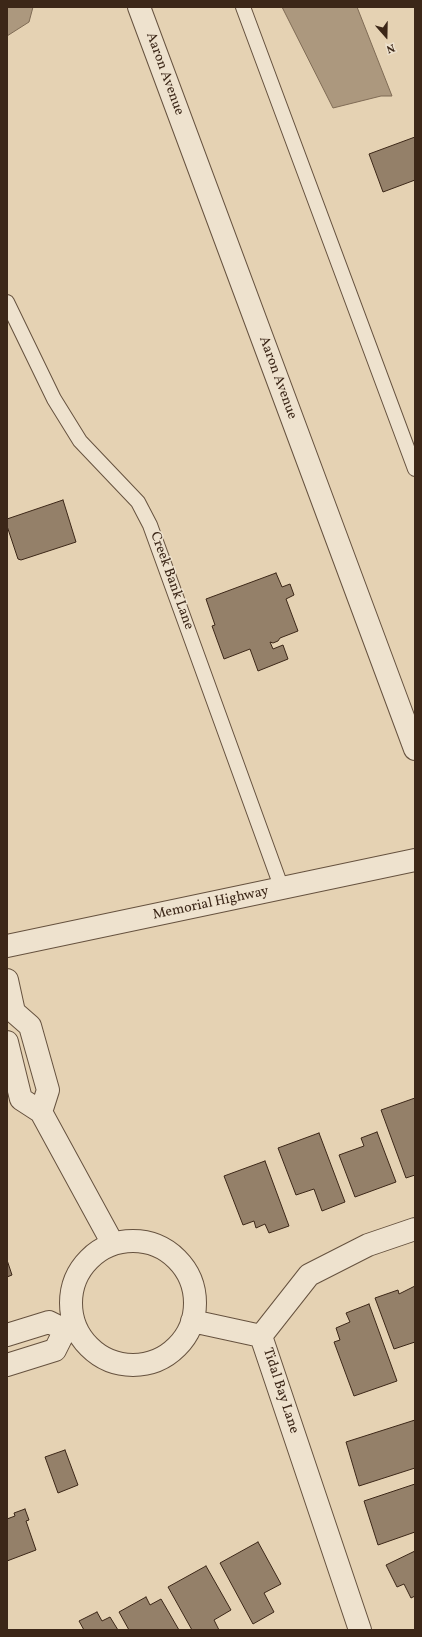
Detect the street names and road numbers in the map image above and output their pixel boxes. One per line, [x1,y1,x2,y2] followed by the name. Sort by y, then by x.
[141,30,187,118] street label: Aaron Avenue
[254,334,300,422] street label: Aaron Avenue
[145,530,197,632] street label: Creek Bank Lane
[152,884,270,924] street label: Memorial Highway
[258,1346,302,1436] street label: Tidal Bay Lane

